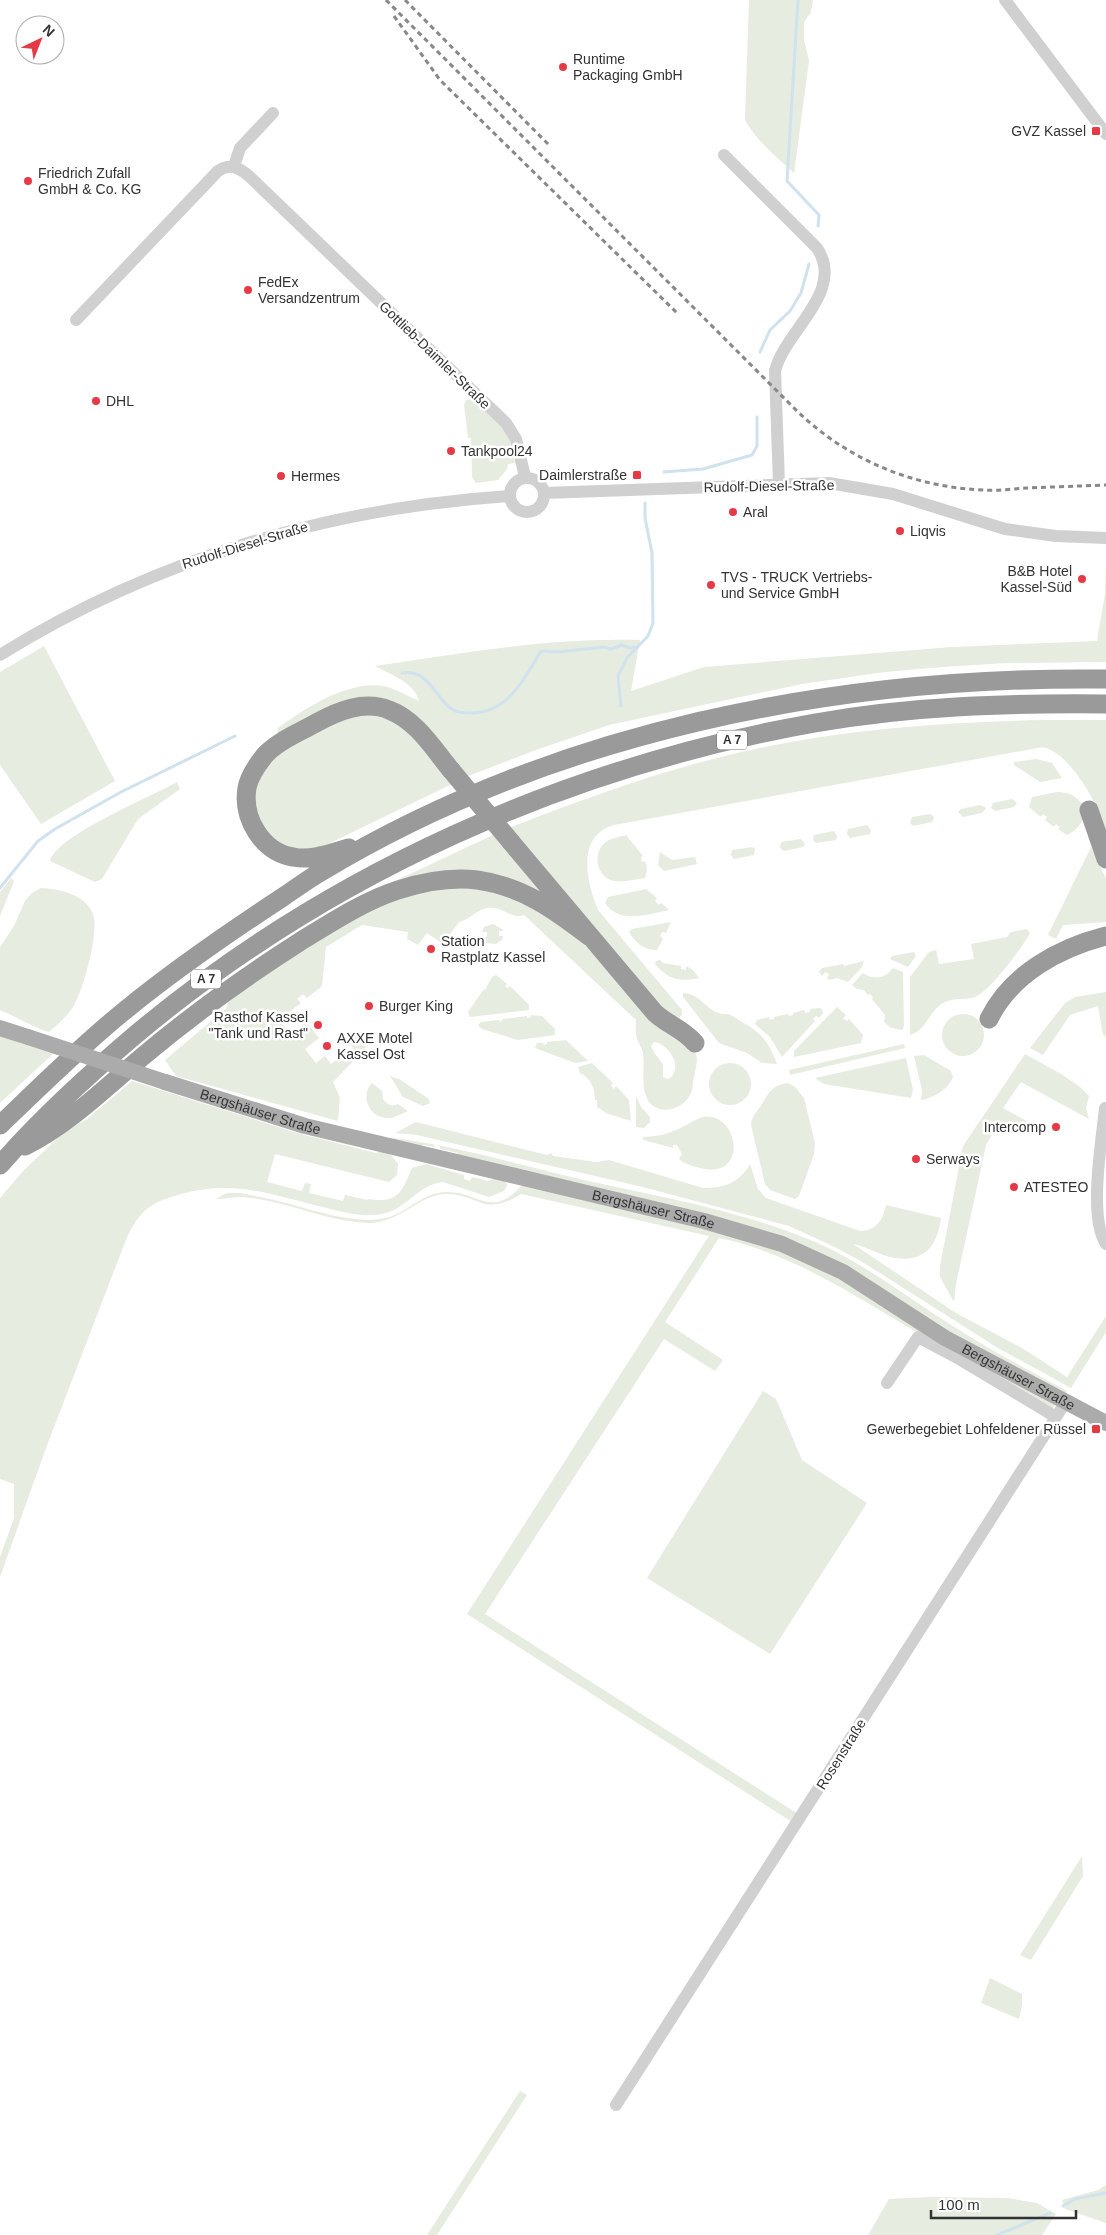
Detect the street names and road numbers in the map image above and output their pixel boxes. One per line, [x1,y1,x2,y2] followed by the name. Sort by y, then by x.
[376,298,494,412] street label: Gottlieb-Daimler-Straße
[704,477,835,495] street label: Rudolf-Diesel-Straße
[180,518,310,572] street label: Rudolf-Diesel-Straße
[717,730,747,750] road number: A 7
[191,970,221,989] road number: A 7
[198,1086,323,1138] street label: Bergshäuser Straße
[591,1187,717,1232] street label: Bergshäuser Straße
[959,1340,1078,1413] street label: Bergshäuser Straße
[813,1716,869,1792] street label: Rosenstraße

